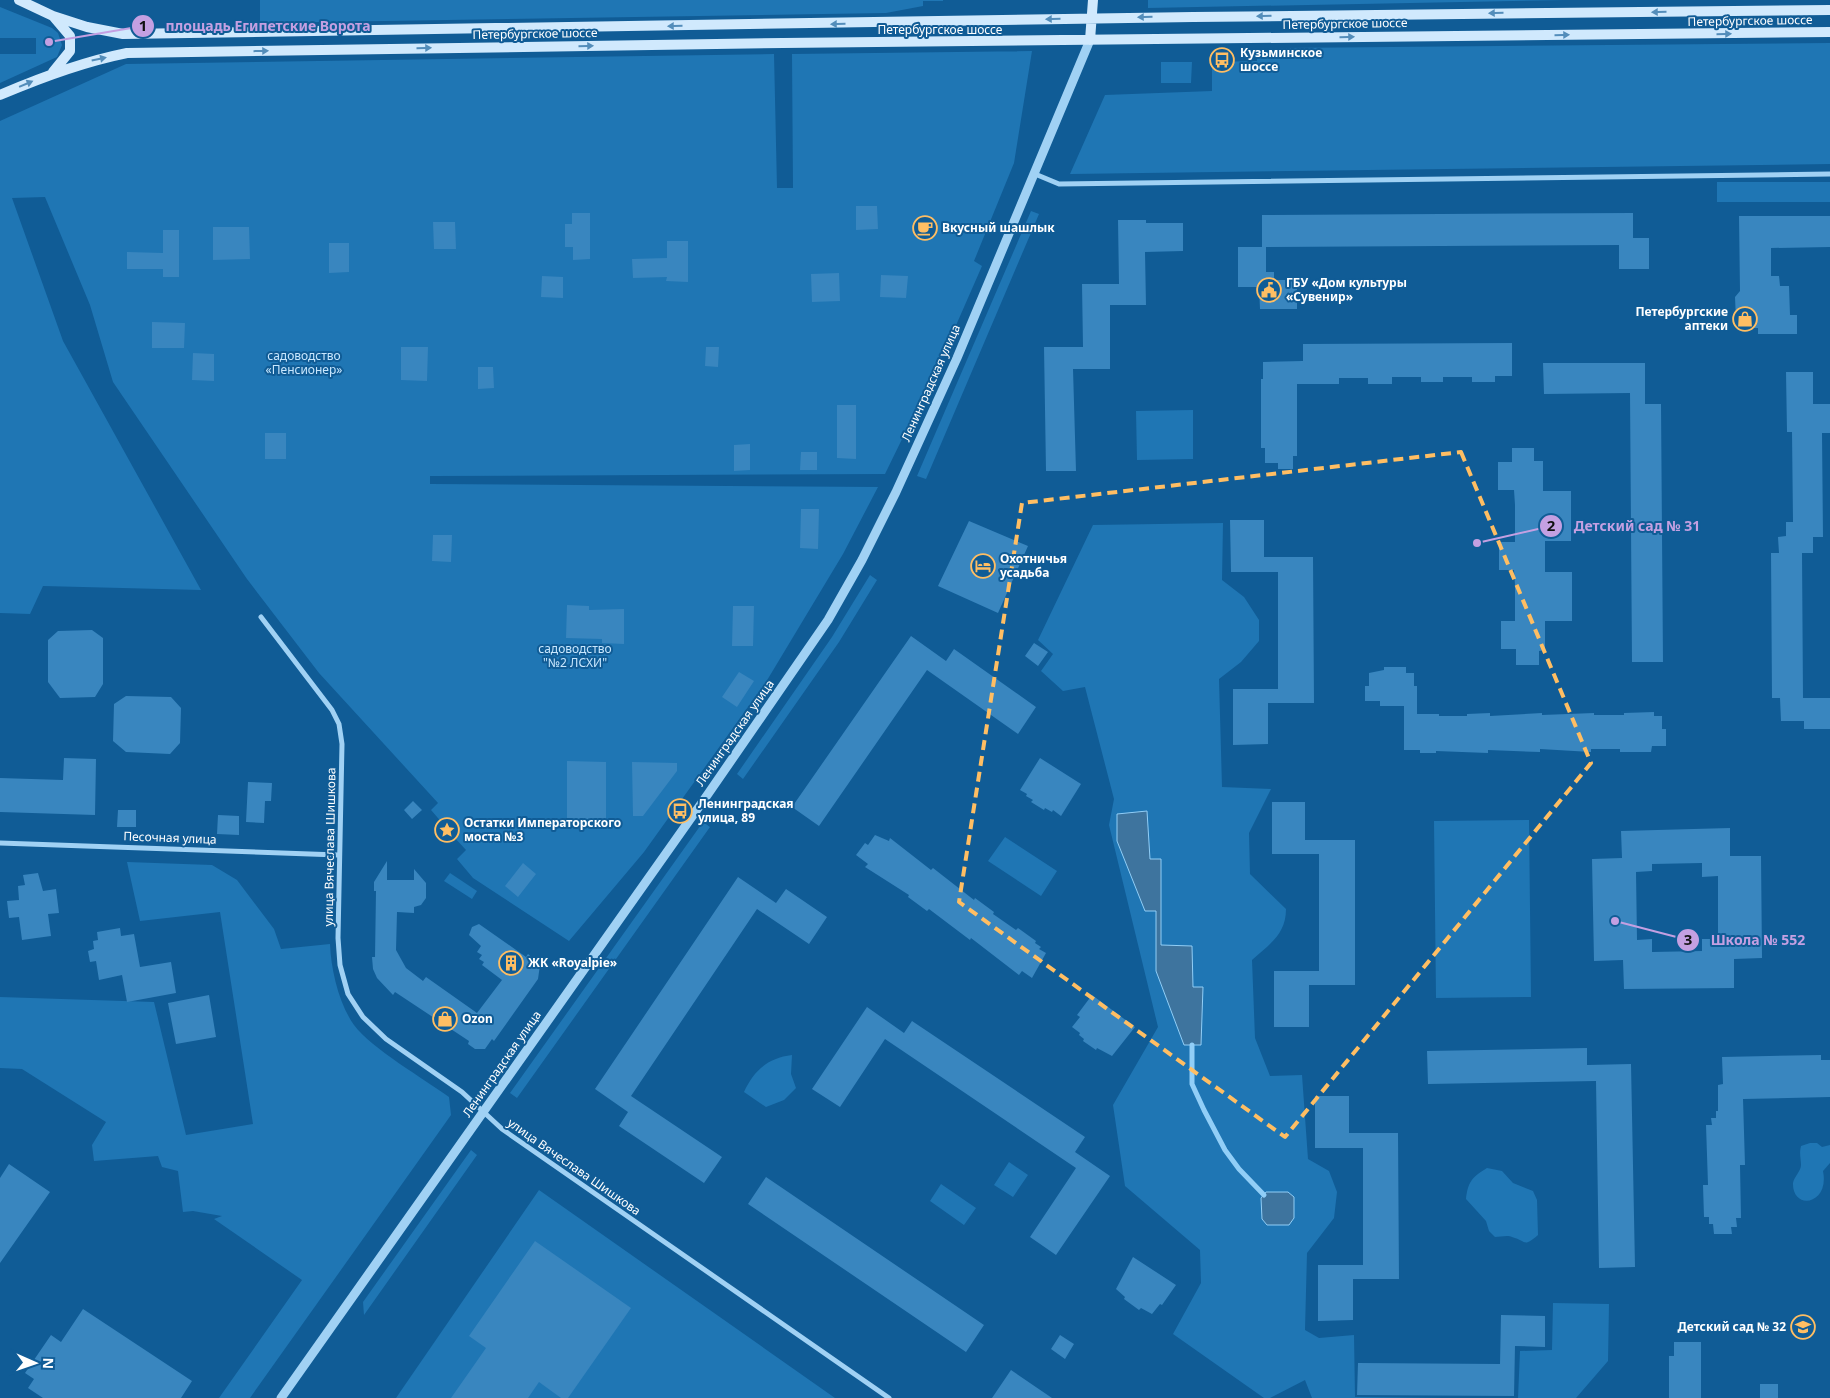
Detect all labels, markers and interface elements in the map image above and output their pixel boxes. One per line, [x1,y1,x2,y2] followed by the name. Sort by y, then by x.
[1651,8,1667,16] one-way arrow
[1488,10,1504,18] one-way arrow
[1687,11,1813,30] street label: Петербургское шоссе
[131,12,381,41] callout: площадь Египетские Ворота
[1256,12,1272,20] one-way arrow
[1136,14,1152,22] one-way arrow
[1282,14,1408,33] street label: Петербургское шоссе
[139,15,147,35] text: 1
[1045,15,1061,23] one-way arrow
[165,16,371,35] text: площадь Египетские Ворота
[830,20,846,28] one-way arrow
[878,21,1003,38] street label: Петербургское шоссе
[667,22,683,30] one-way arrow
[472,24,598,43] street label: Петербургское шоссе
[1716,30,1732,38] one-way arrow
[1554,31,1570,39] one-way arrow
[1339,33,1355,41] one-way arrow
[578,42,594,50] one-way arrow
[416,44,432,52] one-way arrow
[1240,44,1322,75] place label: Кузьминское шоссе
[253,47,269,55] one-way arrow
[1209,47,1235,73] bus stop icon: Кузьминское шоссе
[92,55,107,63] one-way arrow
[19,80,34,88] one-way arrow
[912,215,938,241] cafe icon: Вкусный шашлык
[942,219,1055,236] place label: Вкусный шашлык
[1286,274,1407,305] place label: ГБУ «Дом культуры «Сувенир»
[1256,277,1282,303] public building icon: ГБУ «Дом культуры «Сувенир»
[1635,303,1728,334] place label: Петербургские аптеки
[1732,306,1758,332] shop icon: Петербургские аптеки
[897,322,964,444] street label: Ленинградская улица
[266,347,342,378] park label: садоводство «Пенсионер»
[1539,511,1710,540] callout: Детский сад № 31
[1547,515,1556,535] text: 2
[1574,516,1700,535] text: Детский сад № 31
[999,550,1067,581] place label: Охотничья усадьба
[970,553,996,579] hotel icon: Охотничья усадьба
[538,640,612,671] park label: садоводство "№2 ЛСХИ"
[691,676,778,789] street label: Ленинградская улица
[320,767,339,927] street label: улица Вячеслава Шишкова
[697,795,794,826] place label: Ленинградская улица, 89
[667,798,693,824] bus stop icon: Ленинградская улица, 89
[464,814,621,845] place label: Остатки Императорского моста №3
[434,817,460,843] place icon: Остатки Императорского моста №3
[123,827,217,848] street label: Песочная улица
[1675,926,1815,955] callout: Школа № 552
[1684,929,1692,949] text: 3
[1711,930,1805,949] text: Школа № 552
[498,950,524,976] building icon: ЖК «Royalpie»
[528,954,617,971] place label: ЖК «Royalpie»
[432,1006,458,1032] shop icon: Ozon
[458,1007,545,1120] street label: Ленинградская улица
[462,1010,493,1027] place label: Ozon
[504,1114,644,1219] street label: улица Вячеслава Шишкова
[1790,1314,1816,1340] school or university icon: Детский сад № 32
[1677,1318,1786,1335] place label: Детский сад № 32
[10,1338,60,1388] north arrow
[39,1357,58,1369] text: N

